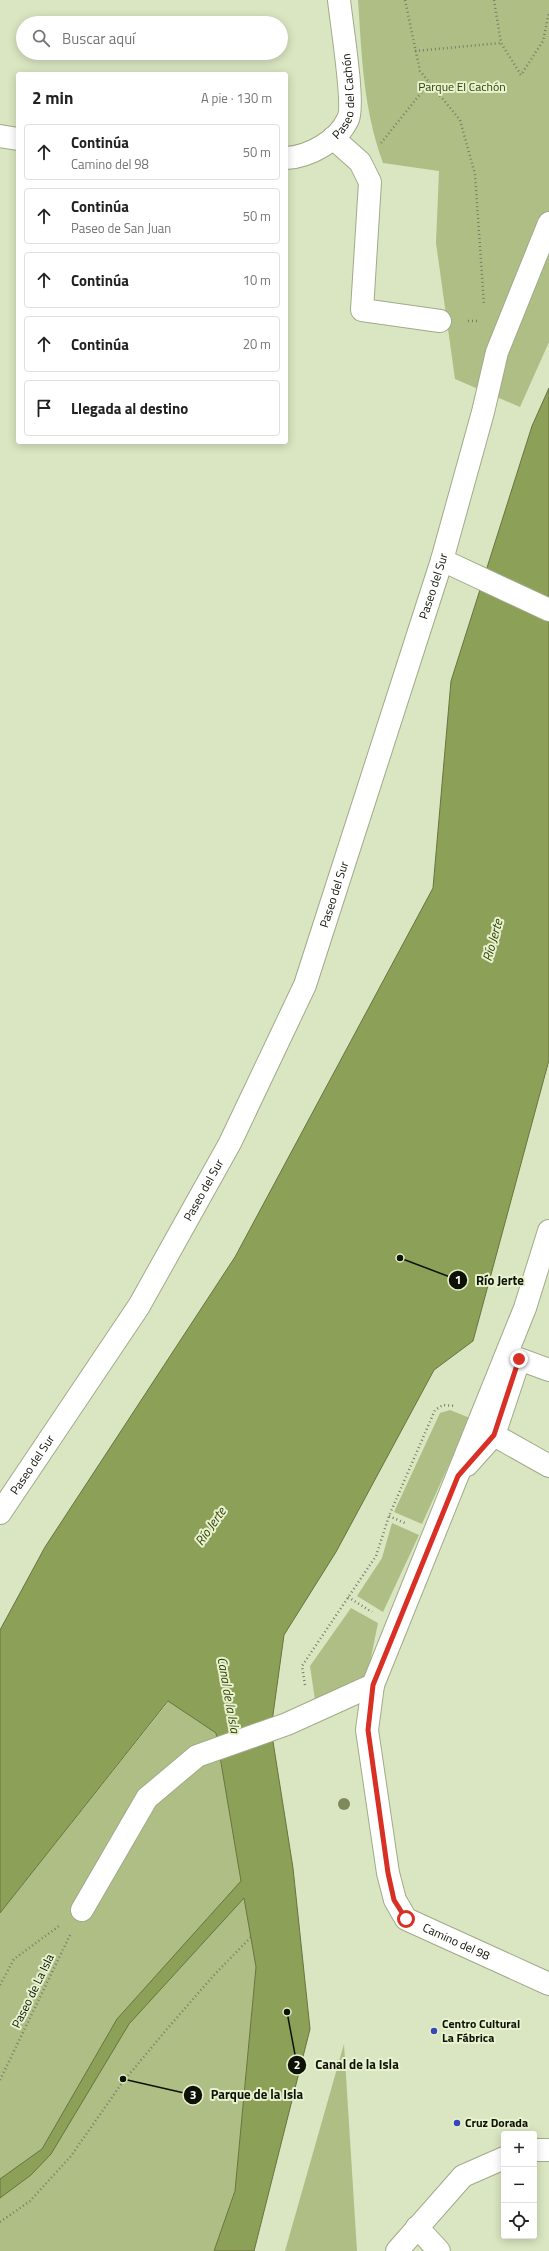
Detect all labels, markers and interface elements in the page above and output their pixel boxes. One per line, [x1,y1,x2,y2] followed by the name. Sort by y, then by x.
[16,16,288,60] search box
[30,27,52,49] icon: search
[62,27,135,50] text: Buscar aquí
[327,52,359,143] street label: Paseo del Cachón
[418,77,506,96] park label: Parque El Cachón
[32,85,73,111] text: 2 min
[201,88,272,108] text: A pie · 130 m
[71,131,129,154] text: Continúa
[33,141,55,163] icon: ahead
[243,142,271,162] text: 50 m
[71,154,149,174] text: Camino del 98
[71,195,129,218] text: Continúa
[33,205,55,227] icon: ahead
[243,206,271,226] text: 50 m
[71,218,171,238] text: Paseo de San Juan
[33,269,55,291] icon: ahead
[71,269,129,292] text: Continúa
[243,270,271,290] text: 10 m
[33,333,55,355] icon: ahead
[71,333,129,356] text: Continúa
[243,334,271,354] text: 20 m
[33,397,55,419] icon: arrive
[71,397,188,420] text: Llegada al destino
[414,551,453,622] street label: Paseo del Sur
[314,859,353,930] street label: Paseo del Sur
[476,916,508,963] water label: Río Jerte
[178,1155,228,1225] street label: Paseo del Sur
[448,1267,532,1292] callout: Río Jerte
[455,1270,461,1289] text: 1
[476,1270,524,1290] text: Río Jerte
[510,1350,528,1368] route end
[5,1431,59,1498] street label: Paseo del Sur
[189,1502,231,1549] water label: Río Jerte
[212,1655,246,1736] water label: Canal de la Isla
[397,1910,415,1928] route start
[420,1918,493,1965] street label: Camino del 98
[6,1950,59,2031] street label: Paseo de La Isla
[442,2014,520,2047] place label: Centro Cultural La Fábrica
[429,2026,439,2036] marker: Centro Cultural La Fábrica
[287,2052,407,2077] callout: Canal de la Isla
[315,2054,399,2074] text: Canal de la Isla
[294,2055,300,2074] text: 2
[183,2082,311,2107] callout: Parque de la Isla
[211,2084,304,2104] text: Parque de la Isla
[190,2085,196,2104] text: 3
[465,2113,528,2132] place label: Cruz Dorada
[452,2118,462,2128] marker: Cruz Dorada
[501,2131,537,2239] map controls
[501,2131,537,2167] button: +
[501,2167,537,2203] button: −
[501,2203,537,2239] button: locate

